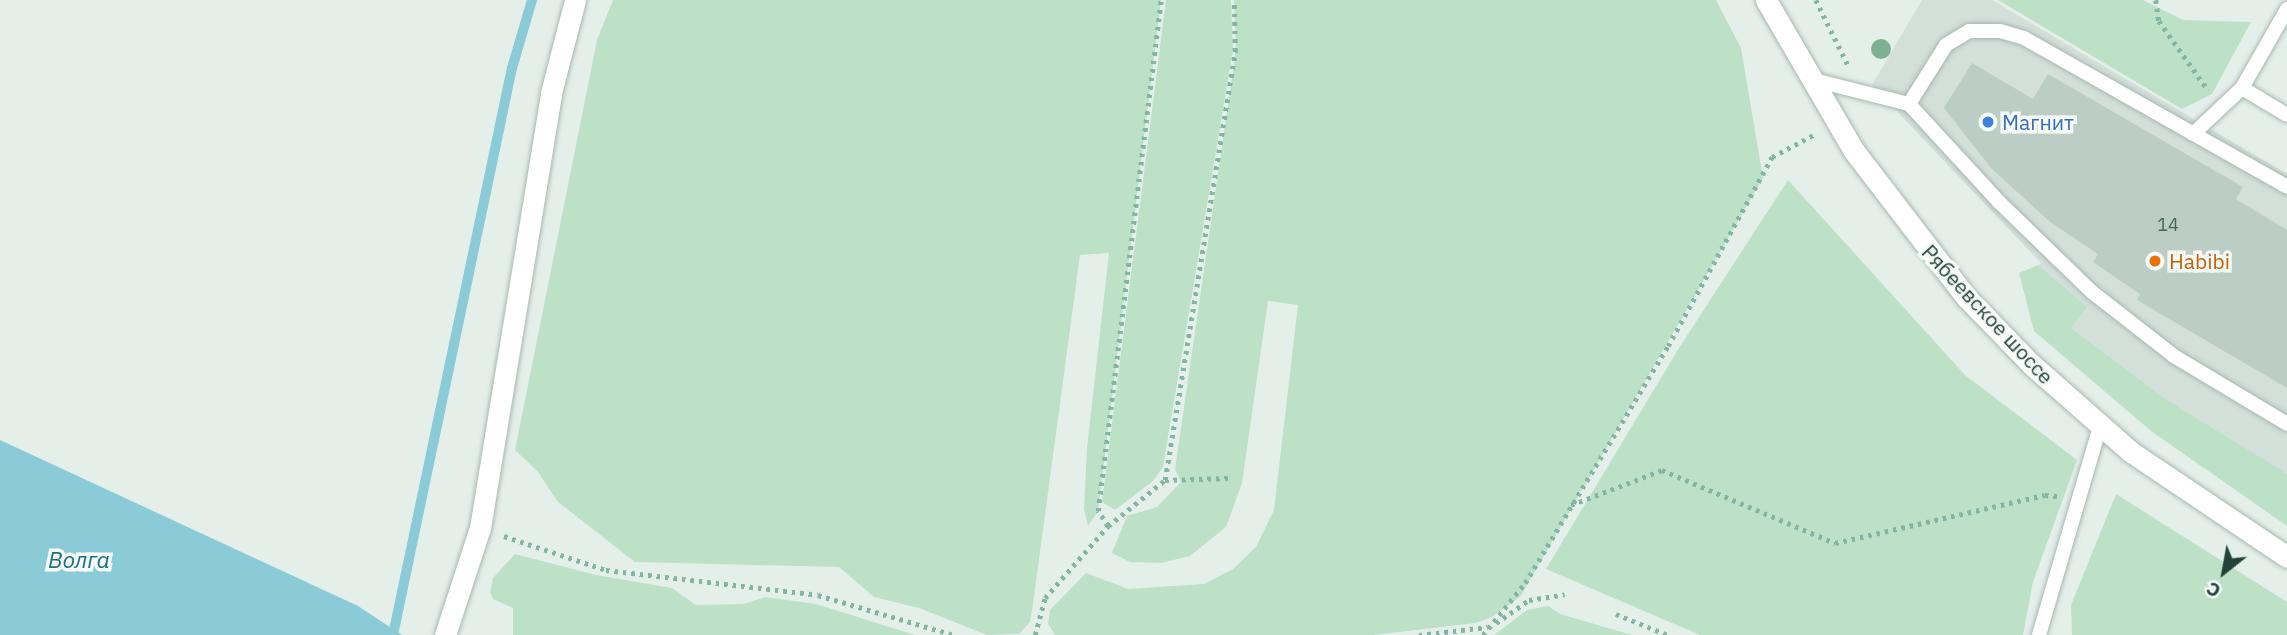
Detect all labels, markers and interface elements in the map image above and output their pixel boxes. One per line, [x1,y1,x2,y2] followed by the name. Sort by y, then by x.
[2002,109,2074,135] place label: Магнит
[1980,114,1996,130] marker: Магнит
[2157,214,2179,236] house number: 14
[1917,239,2059,389] street label: Рябеевское шоссе
[2169,248,2230,274] place label: Habibi
[2147,253,2163,269] marker: Habibi
[2189,537,2259,607] north arrow
[48,545,110,573] water label: Волга
[2202,577,2225,603] text: С

